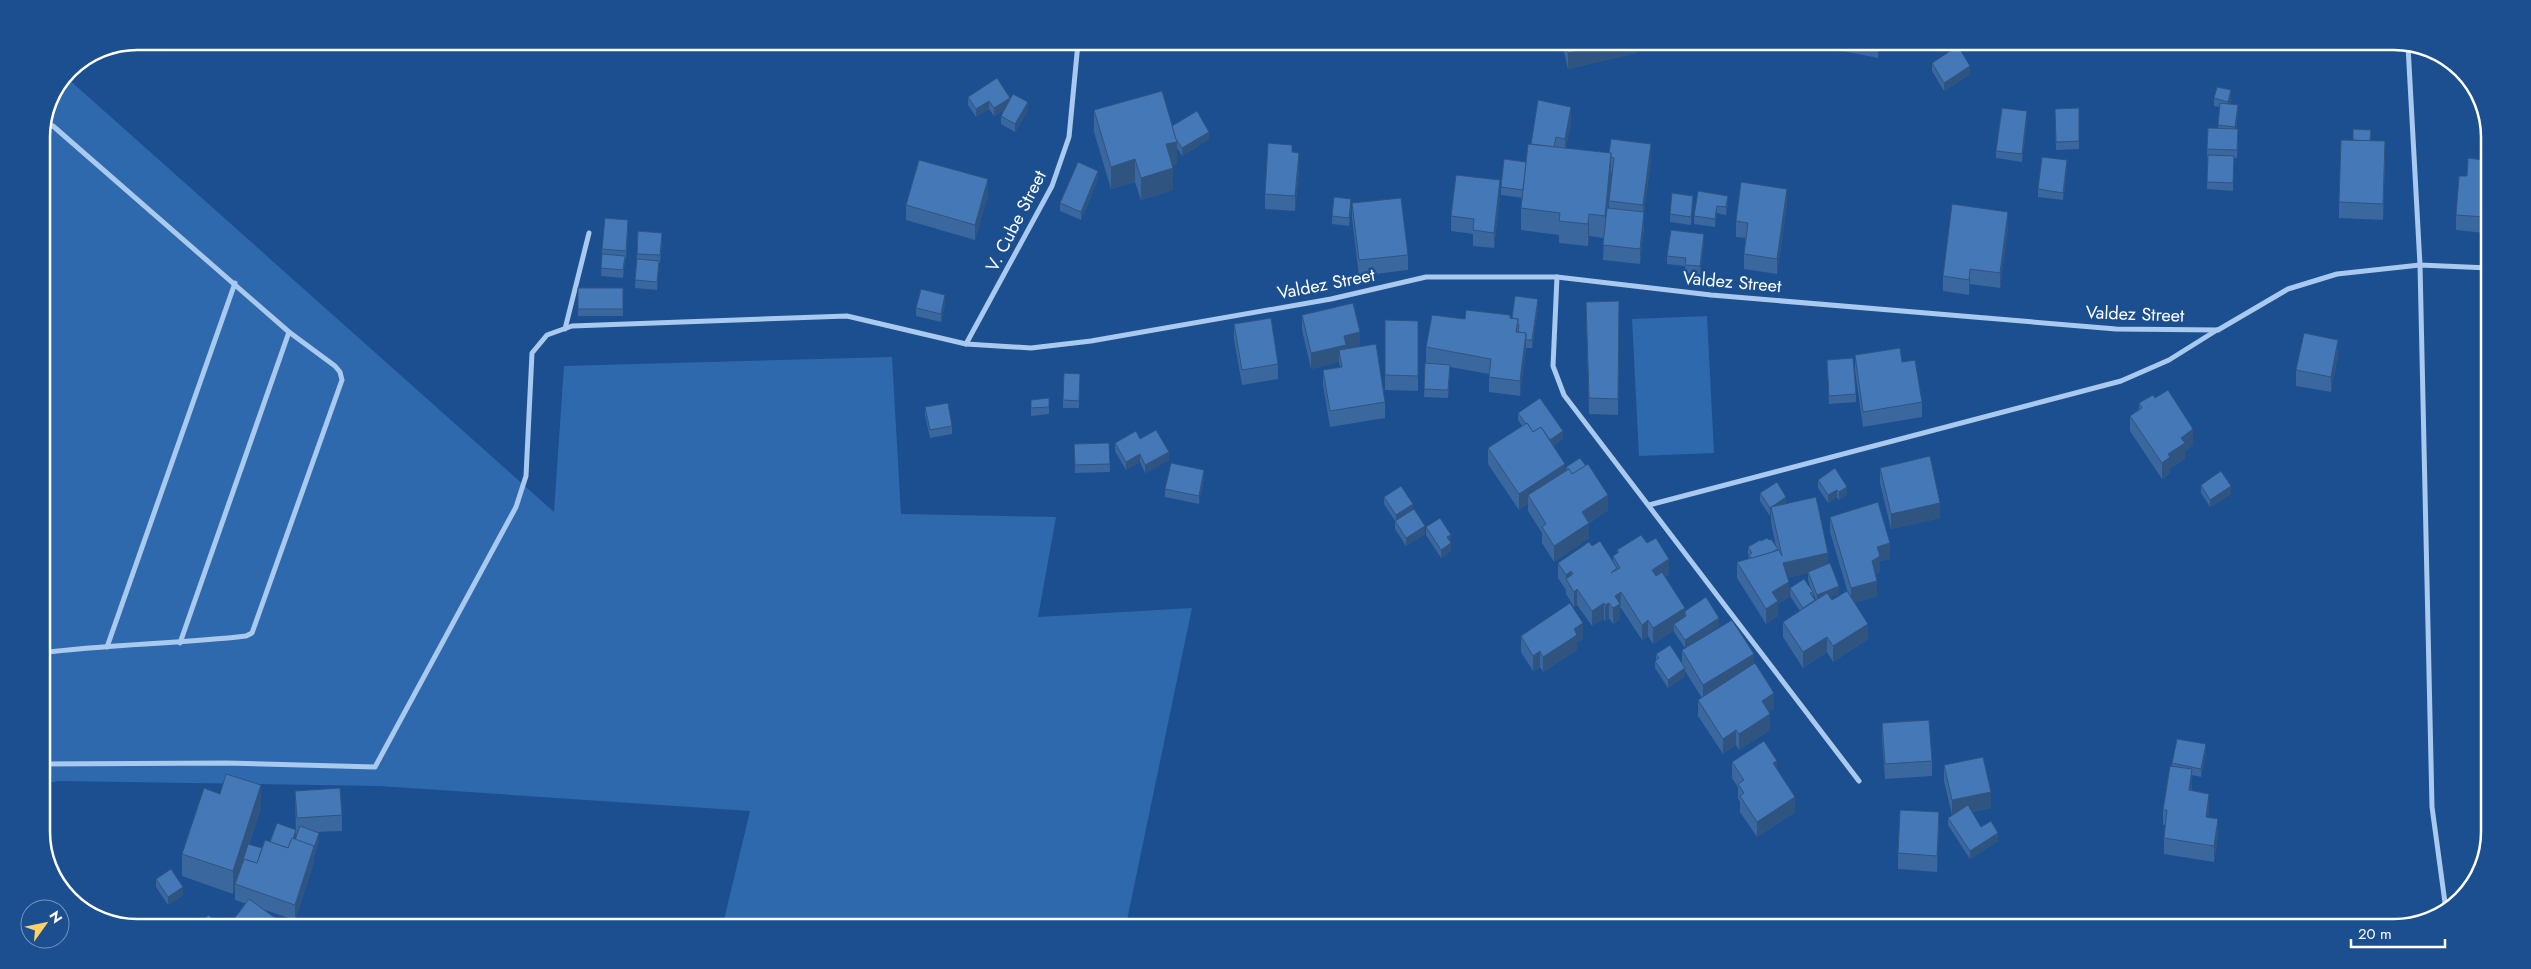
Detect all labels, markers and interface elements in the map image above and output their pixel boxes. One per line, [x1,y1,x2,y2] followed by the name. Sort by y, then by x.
[979,165,1053,276] street label: V. Cube Street
[1275,262,1378,306] street label: Valdez Street
[1682,265,1783,299] street label: Valdez Street
[2085,299,2185,329] street label: Valdez Street
[20,899,70,949] north arrow
[44,907,67,927] text: N
[2351,916,2445,948] scale bar
[2358,923,2392,945] text: 20 m

